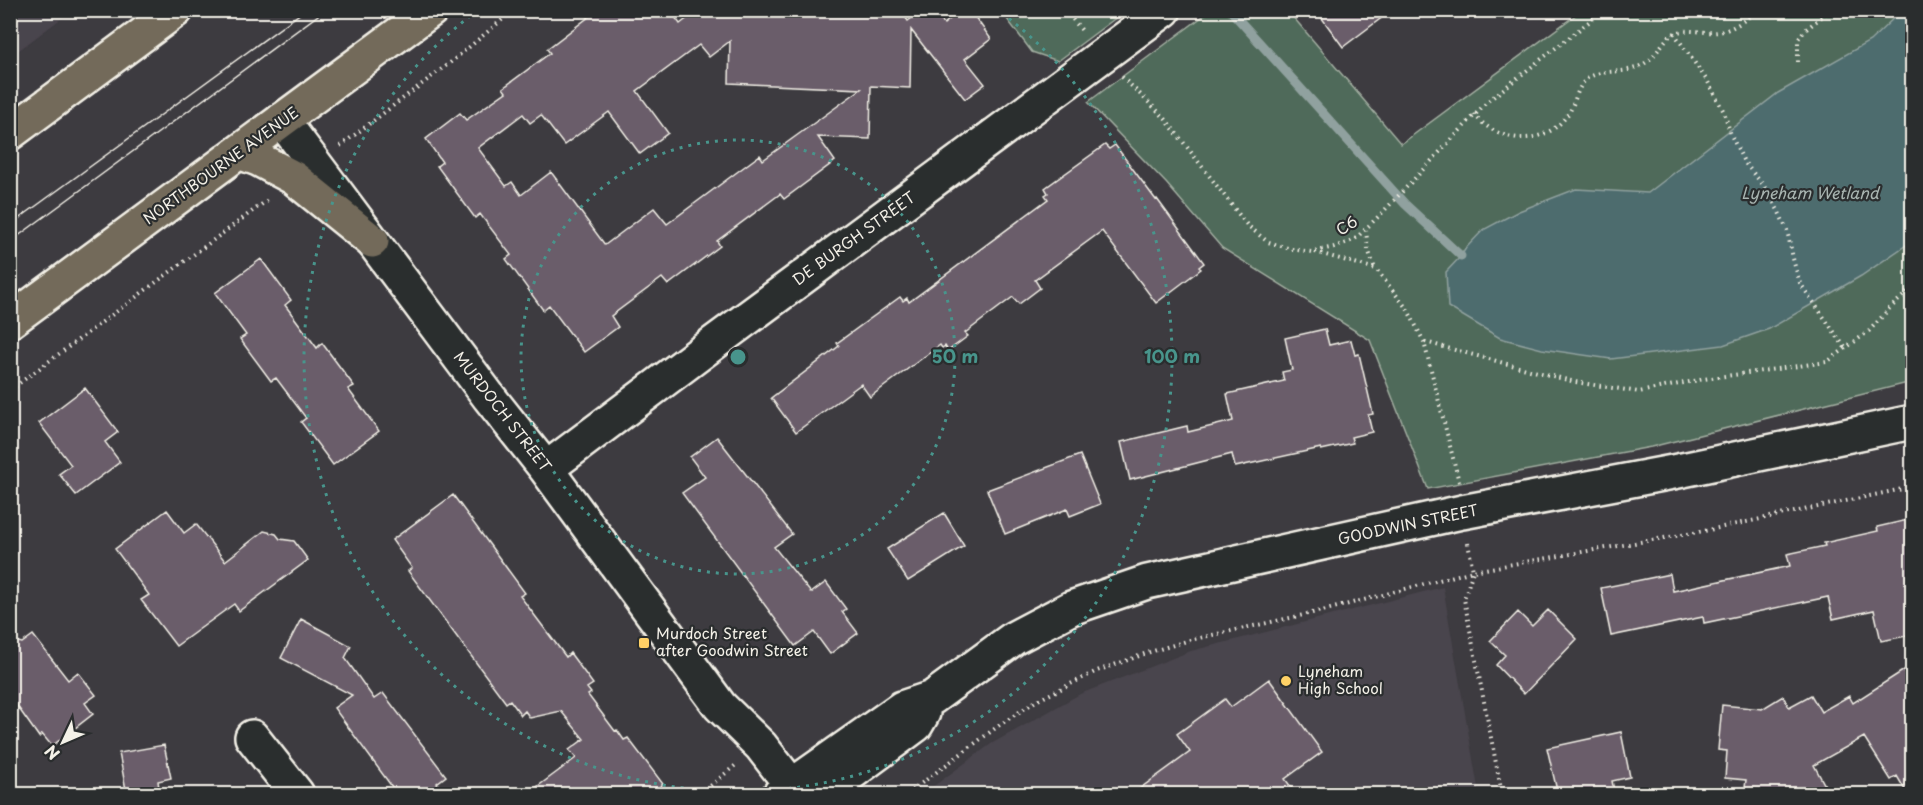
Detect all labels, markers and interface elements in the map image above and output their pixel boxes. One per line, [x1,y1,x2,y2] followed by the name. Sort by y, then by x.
[138,100,303,229] street label: NORTHBOURNE AVENUE
[1741,180,1881,204] water label: Lyneham Wetland
[787,185,920,290] street label: DE BURGH STREET
[1331,209,1361,240] street label: C6
[932,342,978,369] text: 50 m
[1144,342,1200,369] text: 100 m
[449,346,558,477] street label: MURDOCH STREET
[728,347,748,367] centre of rings
[1336,497,1481,550] street label: GOODWIN STREET
[656,621,808,661] place label: Murdoch Street after Goodwin Street
[637,636,651,650] marker: Murdoch Street after Goodwin Street
[1298,659,1383,699] place label: Lyneham High School
[1279,674,1293,688] marker: Lyneham High School
[33,712,93,772] north arrow
[38,740,65,766] text: N

